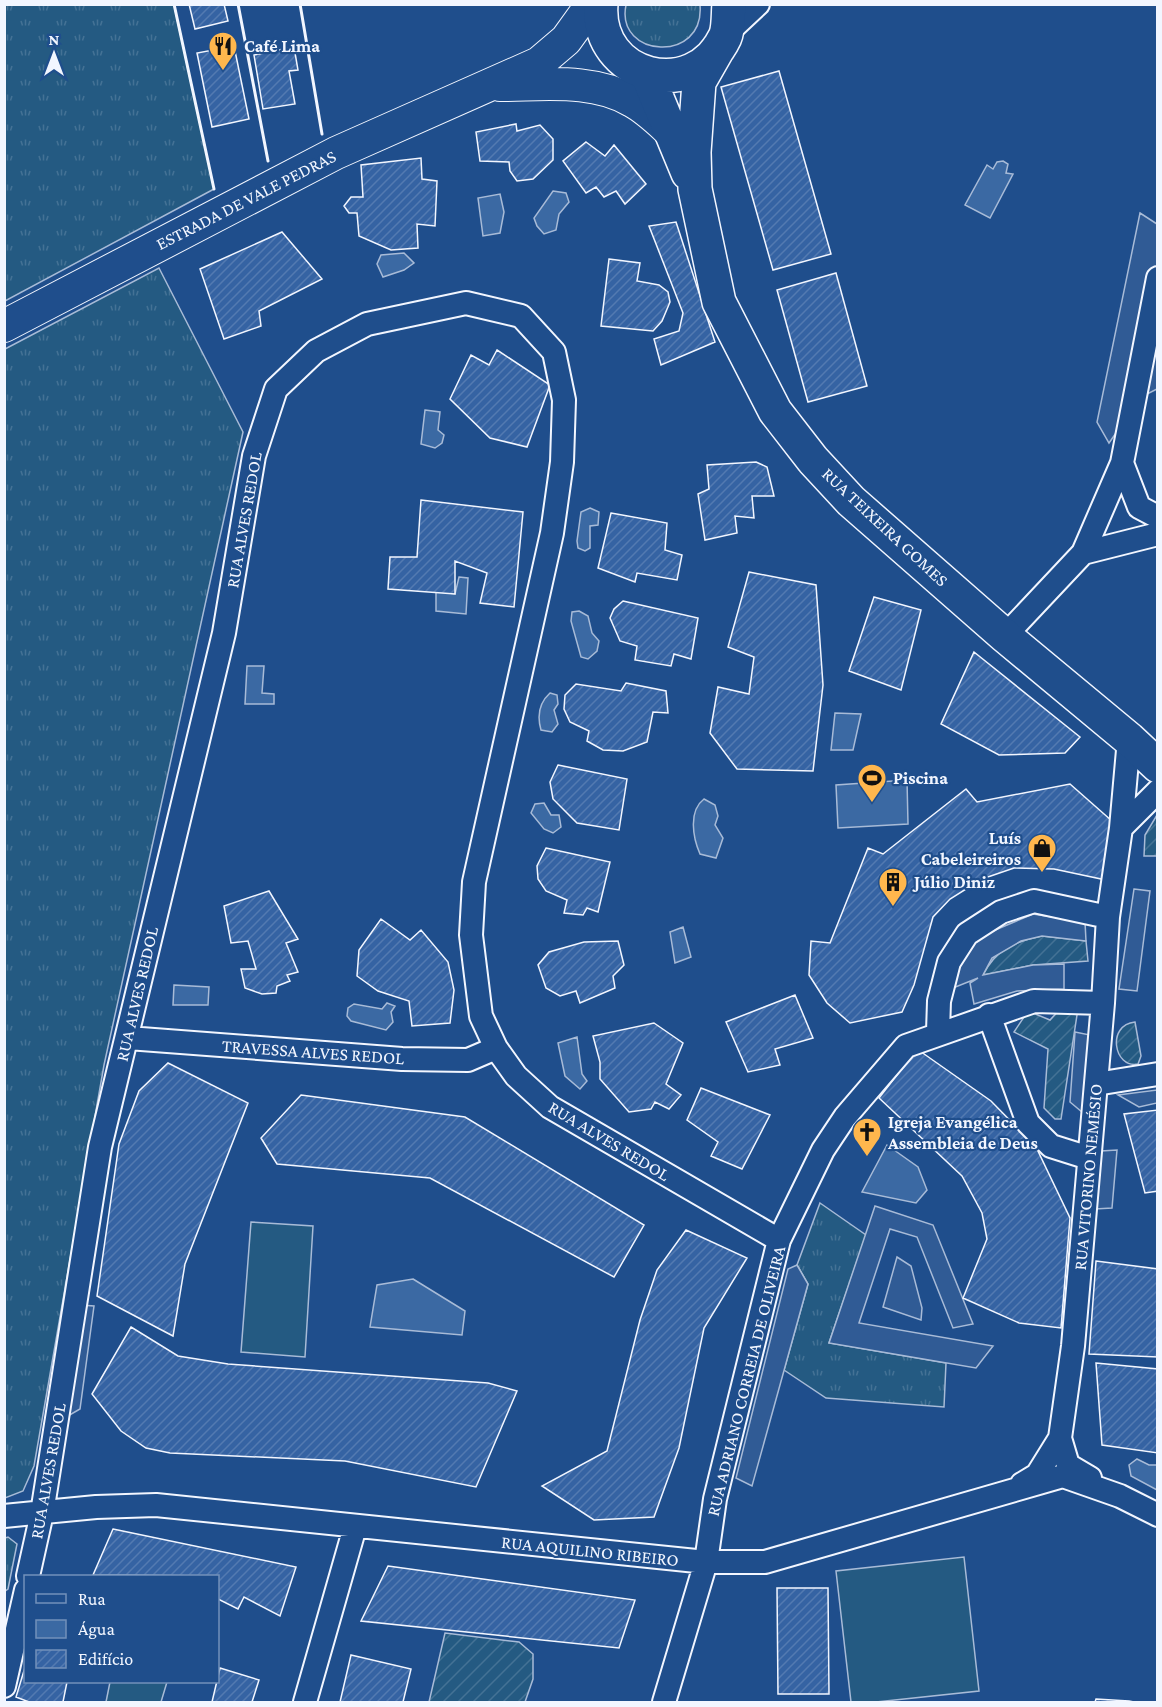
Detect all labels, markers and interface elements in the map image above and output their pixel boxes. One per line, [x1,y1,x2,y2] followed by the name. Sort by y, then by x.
[24,24,84,84] north arrow
[207,30,239,72] restaurant icon: Café Lima
[49,31,60,48] text: N
[244,36,320,56] place label: Café Lima
[153,146,339,254] street label: ESTRADA DE VALE PEDRAS
[222,450,266,590] street label: RUA ALVES REDOL
[818,463,952,591] street label: RUA TEIXEIRA GOMES
[856,762,888,804] sports icon: Piscina
[893,768,948,788] place label: Piscina
[921,828,1021,869] place label: Luís Cabeleireiros
[1026,832,1058,874] shop icon: Luís Cabeleireiros
[877,866,909,908] building icon: Júlio Diniz
[912,872,995,892] place label: Júlio Diniz
[112,925,162,1063] street label: RUA ALVES REDOL
[221,1036,405,1068] street label: TRAVESSA ALVES REDOL
[1070,1083,1106,1271] street label: RUA VITORINO NEMÉSIO
[545,1097,673,1185] street label: RUA ALVES REDOL
[887,1112,1038,1153] place label: Igreja Evangélica Assembleia de Deus
[851,1116,883,1158] church icon: Igreja Evangélica Assembleia de Deus
[703,1243,790,1518] street label: RUA ADRIANO CORREIA DE OLIVEIRA
[26,1401,70,1541] street label: RUA ALVES REDOL
[500,1532,680,1570] street label: RUA AQUILINO RIBEIRO
[24,1575,219,1683] legend
[78,1589,106,1609] text: Rua
[78,1619,115,1639] text: Água
[78,1649,133,1669] text: Edifício

